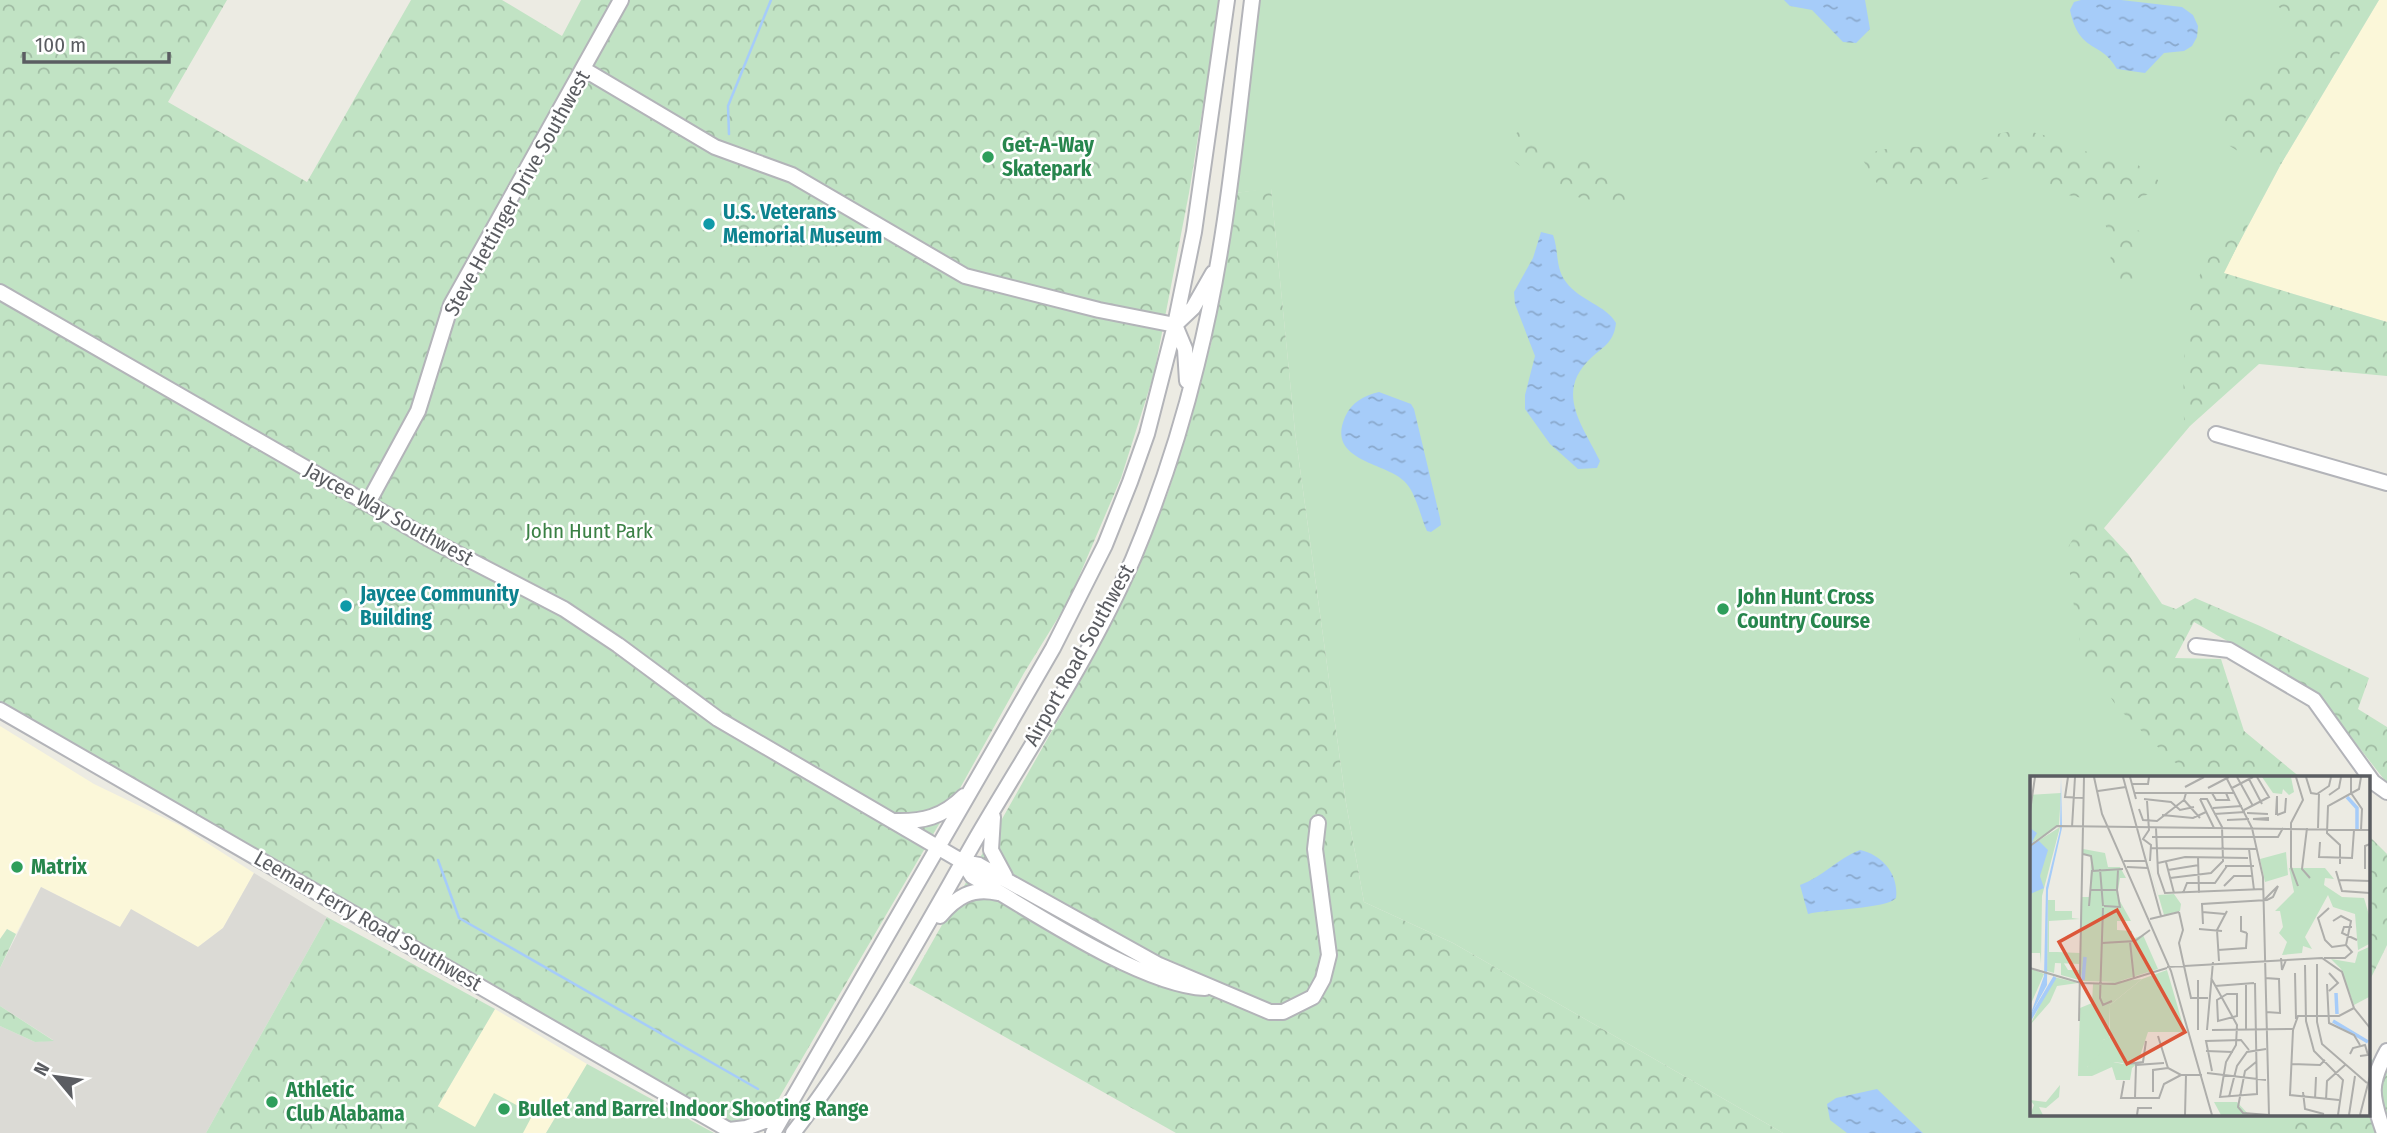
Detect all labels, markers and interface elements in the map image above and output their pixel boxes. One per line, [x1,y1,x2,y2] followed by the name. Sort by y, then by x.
[24,21,170,65] scale bar
[35,32,86,58] text: 100 m
[438,65,596,320] street label: Steve Hettinger Drive Southwest
[1002,132,1095,182] place label: Get-A-Way Skatepark
[980,149,996,165] marker: Get-A-Way Skatepark
[723,199,882,249] place label: U.S. Veterans Memorial Museum
[701,216,717,232] marker: U.S. Veterans Memorial Museum
[300,457,478,571] street label: Jaycee Way Southwest
[525,518,653,544] park label: John Hunt Park
[1018,559,1140,750] street label: Airport Road Southwest
[359,581,520,631] place label: Jaycee Community Building
[1736,584,1874,634] place label: John Hunt Cross Country Course
[338,598,354,614] marker: Jaycee Community Building
[1715,601,1731,617] marker: John Hunt Cross Country Course
[2030,776,2370,1116] inset map
[250,845,487,997] street label: Leeman Ferry Road Southwest
[31,854,88,880] place label: Matrix
[9,859,25,875] marker: Matrix
[21,1042,91,1112] north arrow
[29,1058,54,1080] text: N
[285,1077,405,1127] place label: Athletic Club Alabama
[264,1094,280,1110] marker: Athletic Club Alabama
[518,1096,869,1122] place label: Bullet and Barrel Indoor Shooting Range
[496,1101,512,1117] marker: Bullet and Barrel Indoor Shooting Range

